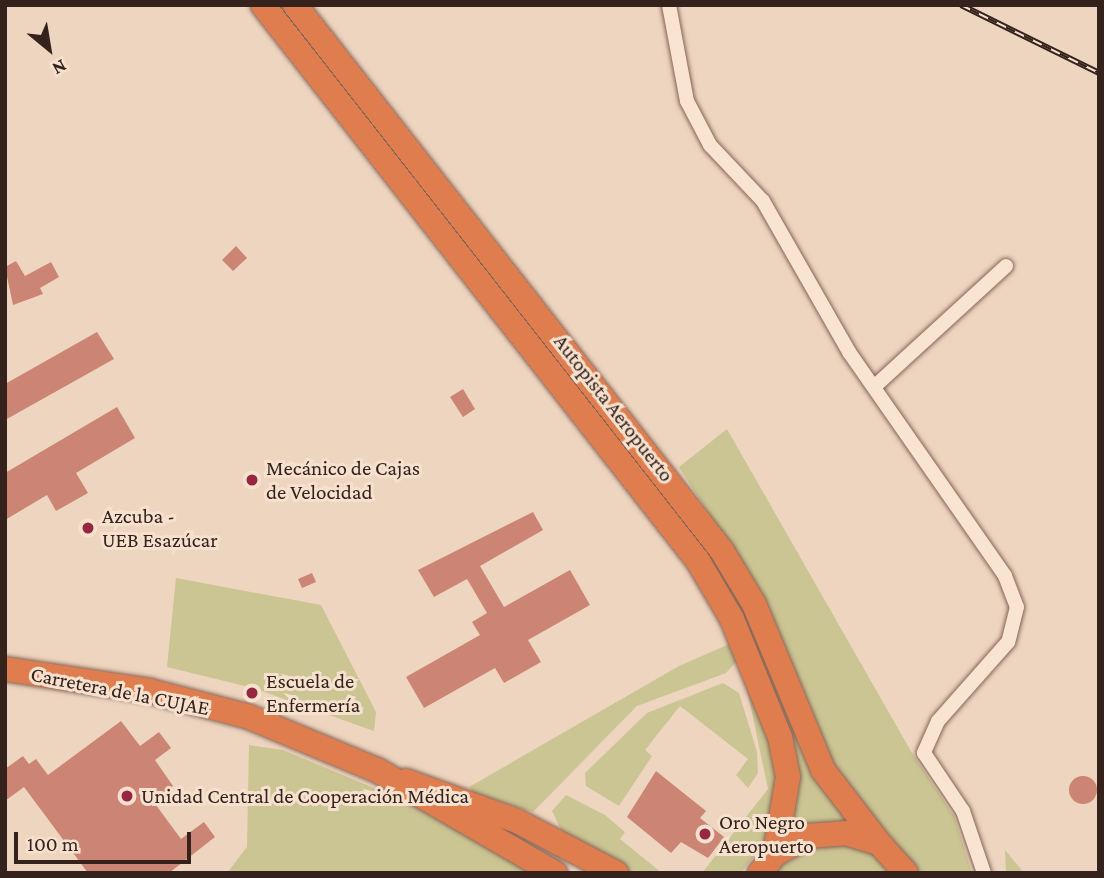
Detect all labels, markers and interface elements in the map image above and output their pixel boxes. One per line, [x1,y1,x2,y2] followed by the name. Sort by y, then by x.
[14,14,84,84] north arrow
[49,55,71,80] text: N
[549,329,679,487] street label: Autopista Aeropuerto
[266,455,420,505] place label: Mecánico de Cajas de Velocidad
[244,472,260,488] marker: Mecánico de Cajas de Velocidad
[102,503,218,553] place label: Azcuba - UEB Esazúcar
[80,520,96,536] marker: Azcuba - UEB Esazúcar
[29,661,211,721] street label: Carretera de la CUJAE
[266,668,360,718] place label: Escuela de Enfermería
[244,685,260,701] marker: Escuela de Enfermería
[141,783,469,809] place label: Unidad Central de Cooperación Médica
[119,788,135,804] marker: Unidad Central de Cooperación Médica
[719,809,814,859] place label: Oro Negro Aeropuerto
[18,818,194,862] scale bar
[697,826,713,842] marker: Oro Negro Aeropuerto
[27,832,79,856] text: 100 m

